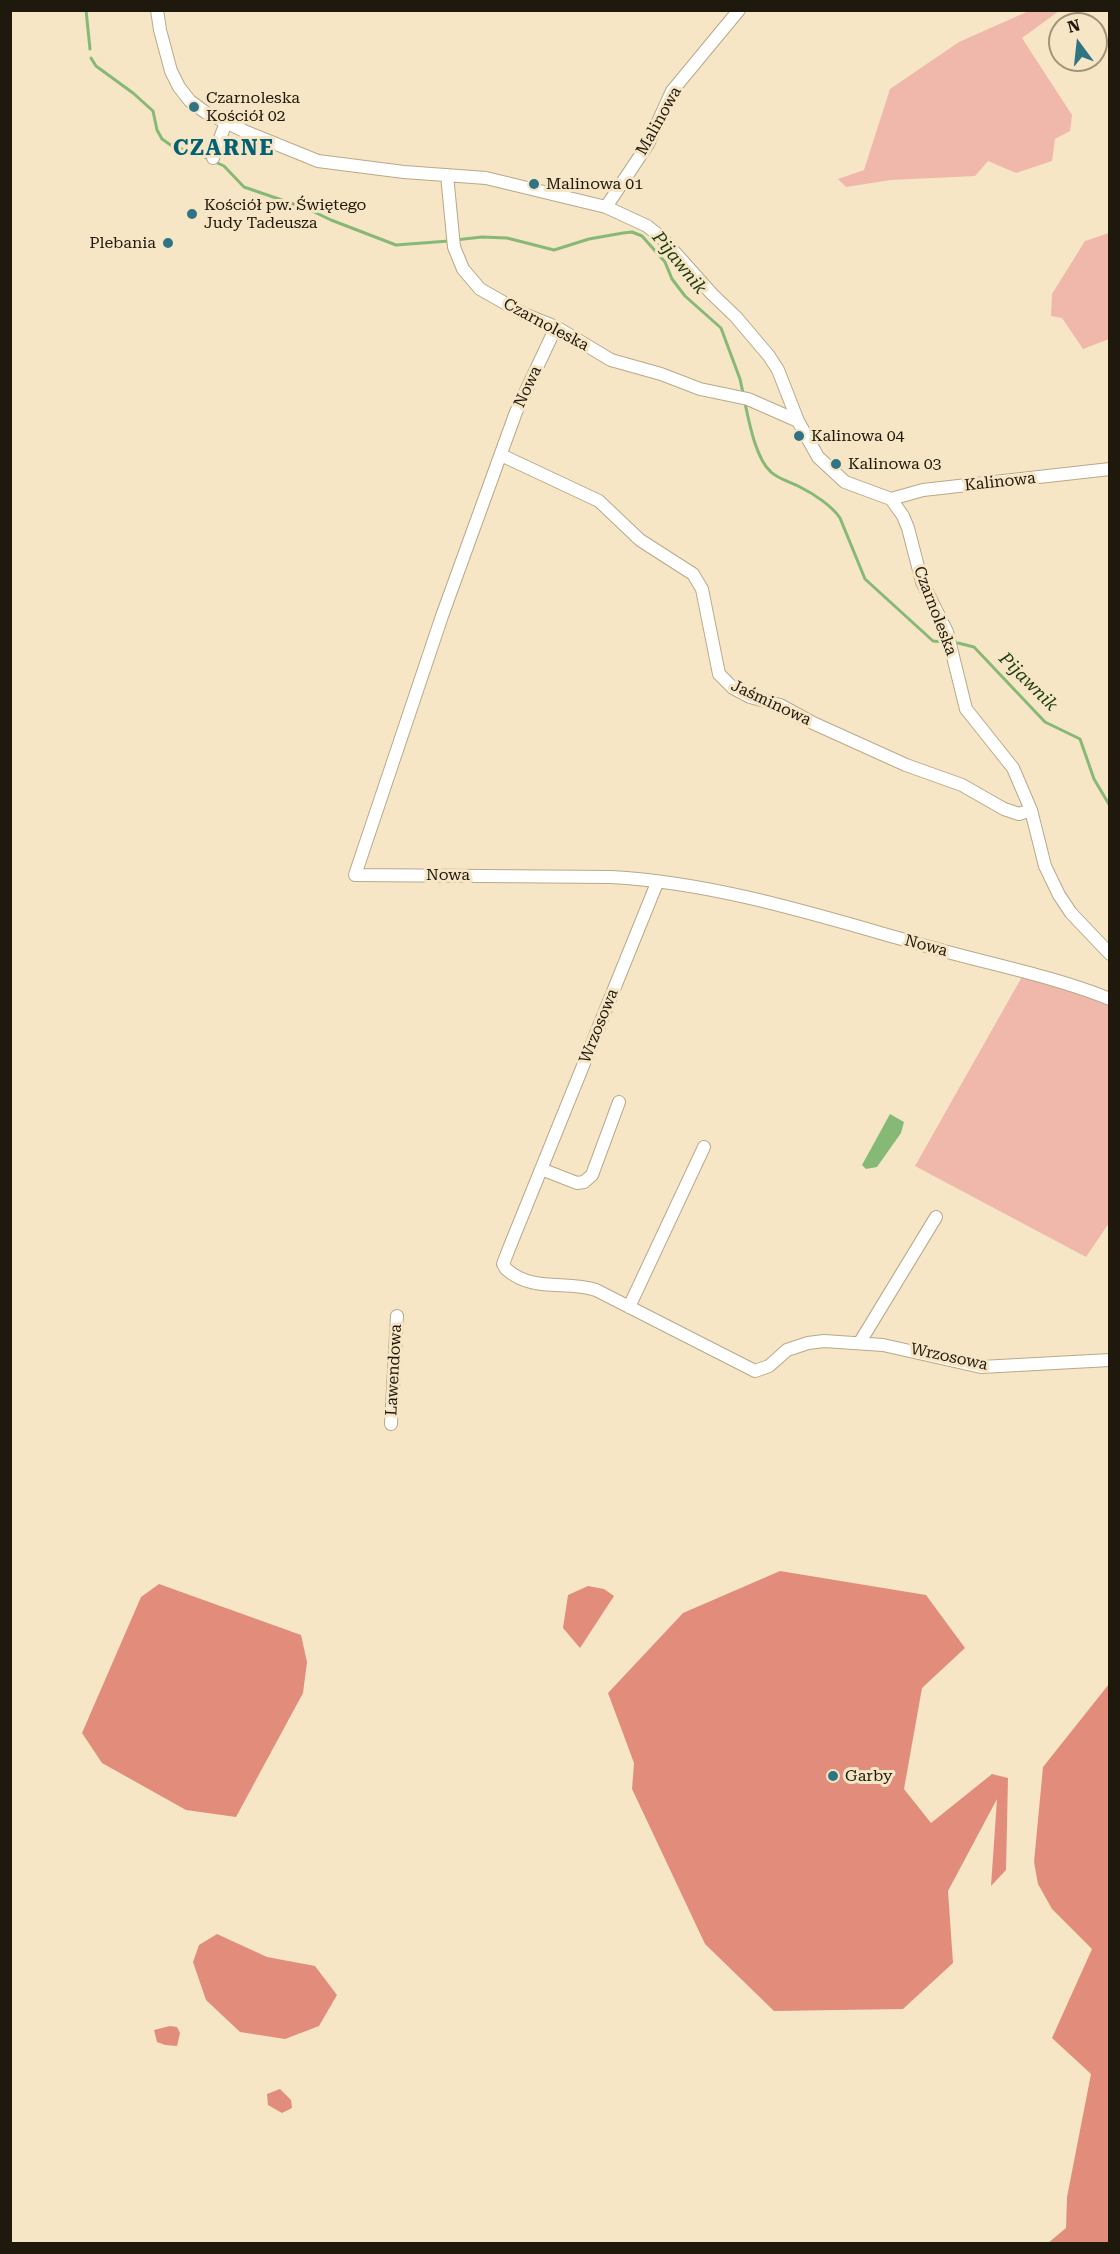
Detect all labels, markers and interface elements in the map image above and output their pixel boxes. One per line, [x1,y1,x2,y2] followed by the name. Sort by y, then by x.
[1048,12,1108,72] north arrow
[1065,15,1082,37] text: N
[632,83,686,159] street label: Malinowa
[206,88,300,126] place label: Czarnoleska Kościół 02
[187,100,201,114] marker: Czarnoleska Kościół 02
[173,136,275,162] district label: CZARNE
[546,174,643,194] place label: Malinowa 01
[527,177,541,191] marker: Malinowa 01
[204,195,366,233] place label: Kościół pw. Świętego Judy Tadeusza
[185,207,199,221] marker: Kościół pw. Świętego Judy Tadeusza
[647,227,711,299] water label: Pijawnik
[89,233,156,253] place label: Plebania
[161,236,175,250] marker: Plebania
[500,294,592,356] street label: Czarnoleska
[510,363,546,411] street label: Nowa
[811,426,905,446] place label: Kalinowa 04
[792,429,806,443] marker: Kalinowa 04
[848,454,942,474] place label: Kalinowa 03
[829,457,843,471] marker: Kalinowa 03
[963,469,1037,495] street label: Kalinowa
[909,564,961,658] street label: Czarnoleska
[994,648,1062,716] water label: Pijawnik
[728,676,814,730] street label: Jaśminowa
[426,865,470,885] street label: Nowa
[902,931,950,961] street label: Nowa
[575,986,623,1066] street label: Wrzosowa
[382,1324,406,1416] street label: Lawendowa
[909,1339,989,1375] street label: Wrzosowa
[845,1766,892,1786] place label: Garby
[826,1769,840,1783] marker: Garby

